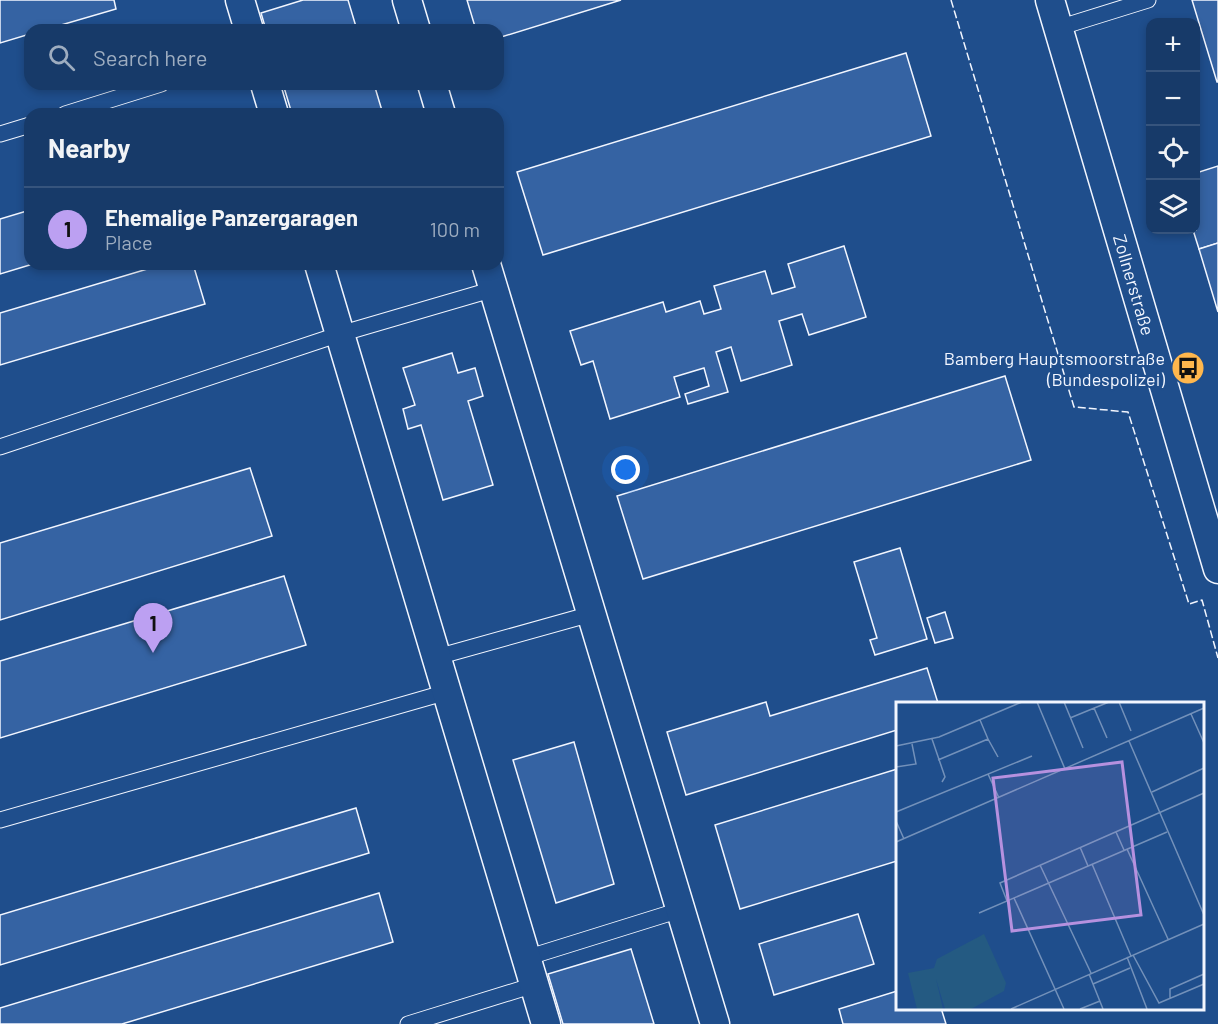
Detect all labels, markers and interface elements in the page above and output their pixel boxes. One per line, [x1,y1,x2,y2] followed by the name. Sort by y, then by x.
[1146,18,1200,234] map controls
[1146,18,1200,72] button: +
[24,24,504,90] search box
[45,41,78,74] icon: search
[93,44,207,70] text: Search here
[1146,72,1200,126] button: −
[1146,126,1200,180] button: locate
[48,132,130,163] text: Nearby
[1146,180,1200,234] button: layers
[105,204,358,230] text: Ehemalige Panzergaragen
[64,217,71,241] text: 1
[430,217,480,241] text: 100 m
[105,230,153,254] text: Place
[1109,232,1159,338] street label: Zollnerstraße
[944,347,1165,390] place label: Bamberg Hauptsmoorstraße (Bundespolizei)
[1170,350,1206,386] bus stop icon: Bamberg Hauptsmoorstraße (Bundespolizei)
[611,455,640,484] your location
[134,604,172,653] pin: 1
[896,702,1203,1009] inset map

